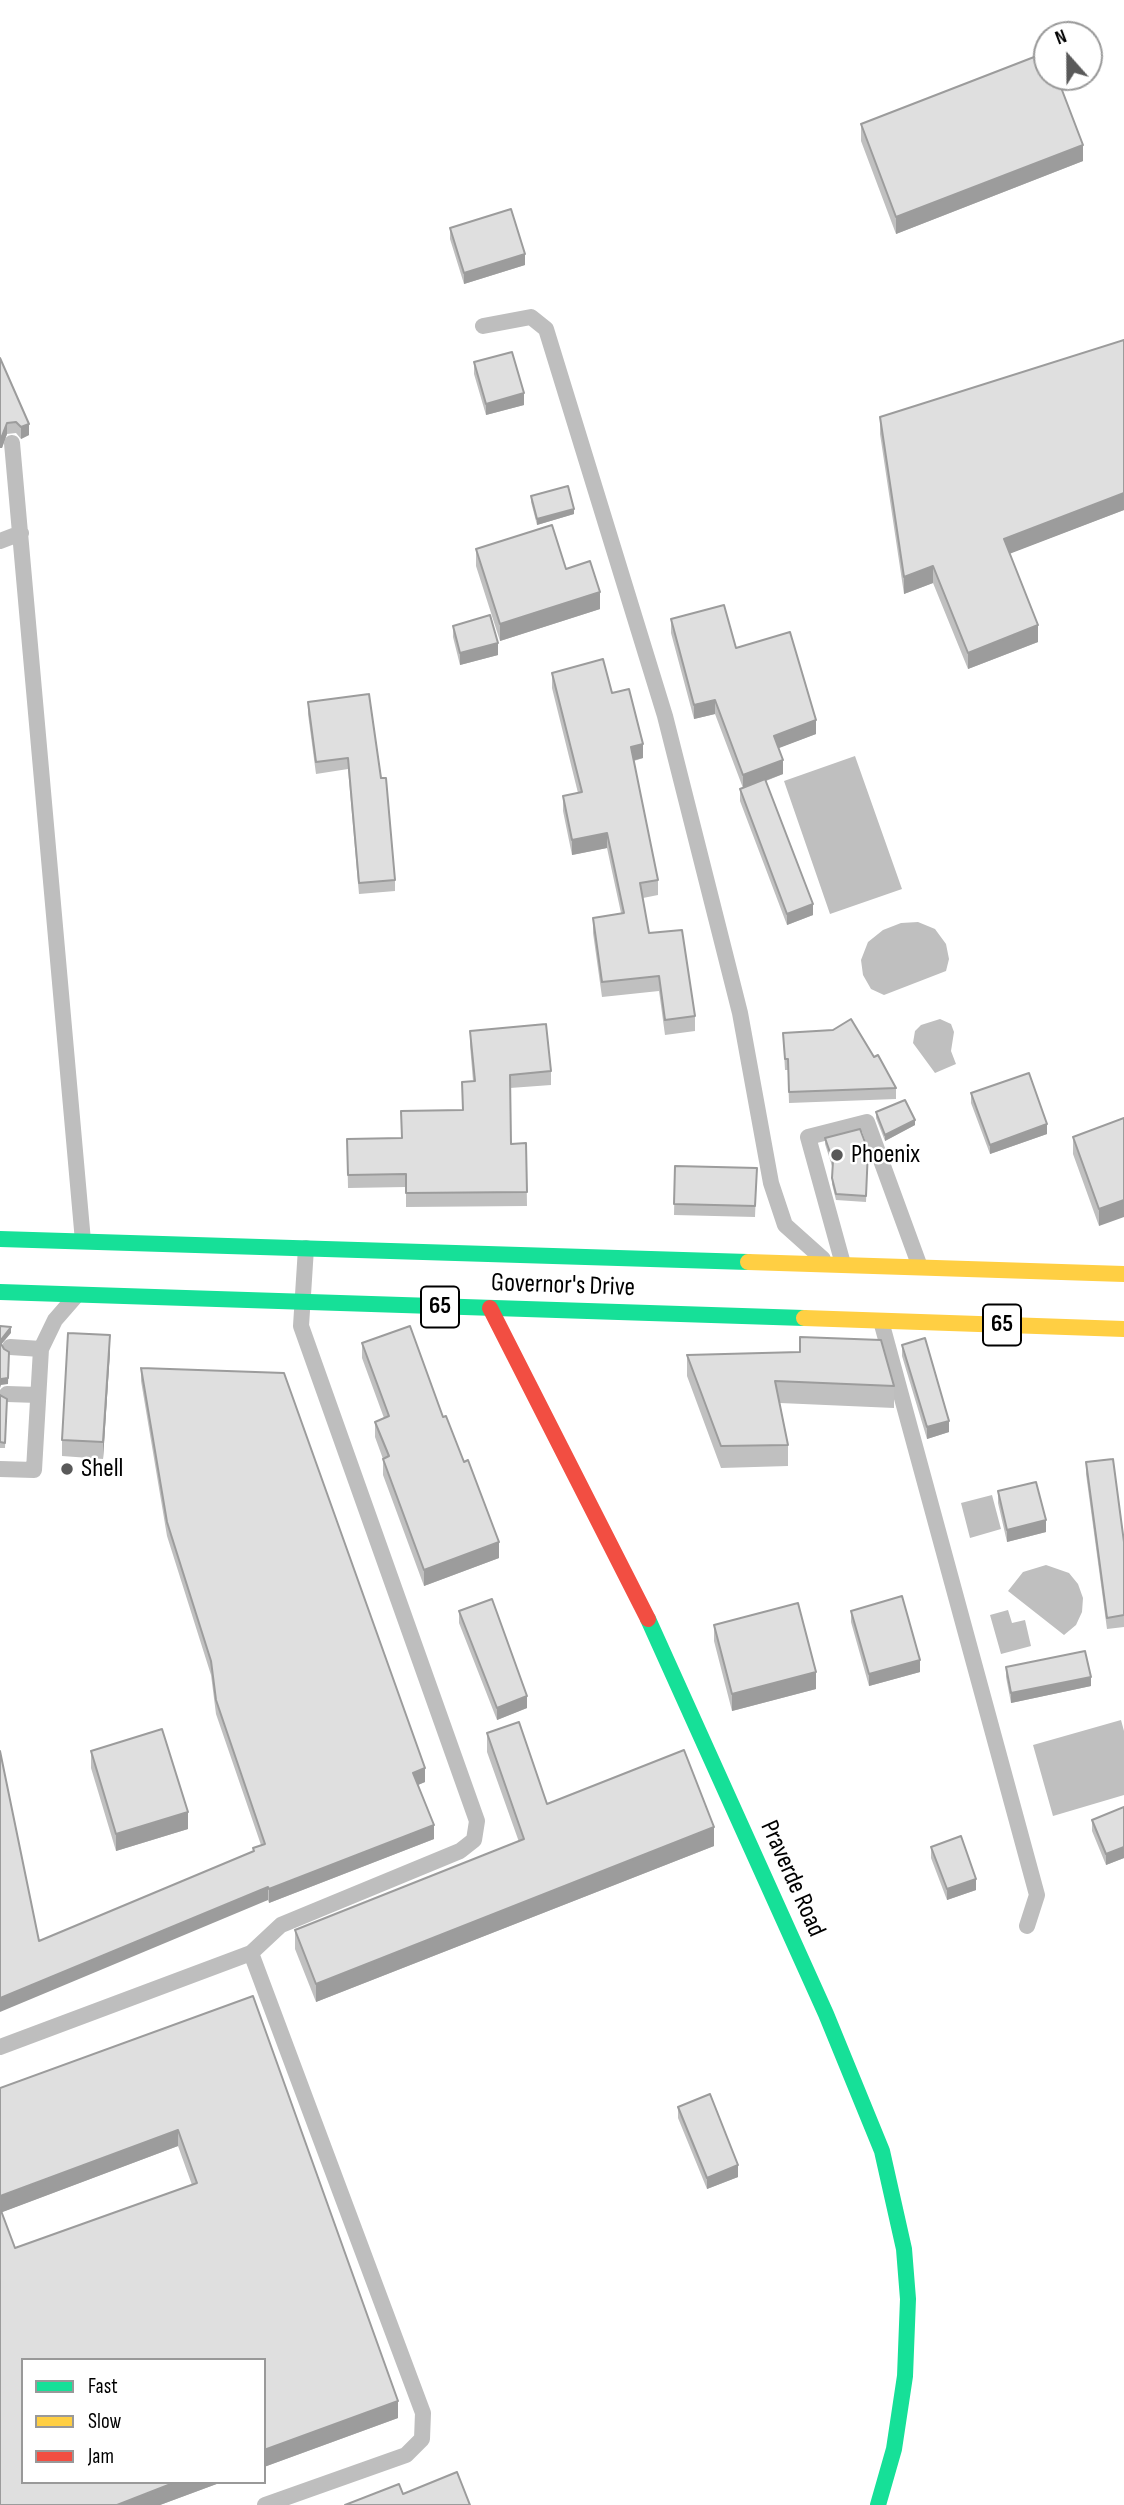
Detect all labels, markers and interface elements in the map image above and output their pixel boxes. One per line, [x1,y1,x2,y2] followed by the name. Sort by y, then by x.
[1033,21,1103,91] north arrow
[1052,25,1070,50] text: N
[851,1139,920,1171] place label: Phoenix
[829,1147,845,1163] marker: Phoenix
[491,1268,635,1304] street label: Governor's Drive
[421,1287,459,1328] road number: 65
[983,1304,1021,1345] road number: 65
[81,1453,123,1485] place label: Shell
[59,1461,75,1477] marker: Shell
[753,1816,831,1942] street label: Praverde Road
[21,2358,266,2484] legend
[88,2374,118,2399] text: Fast
[88,2409,121,2434] text: Slow
[88,2444,114,2469] text: Jam

